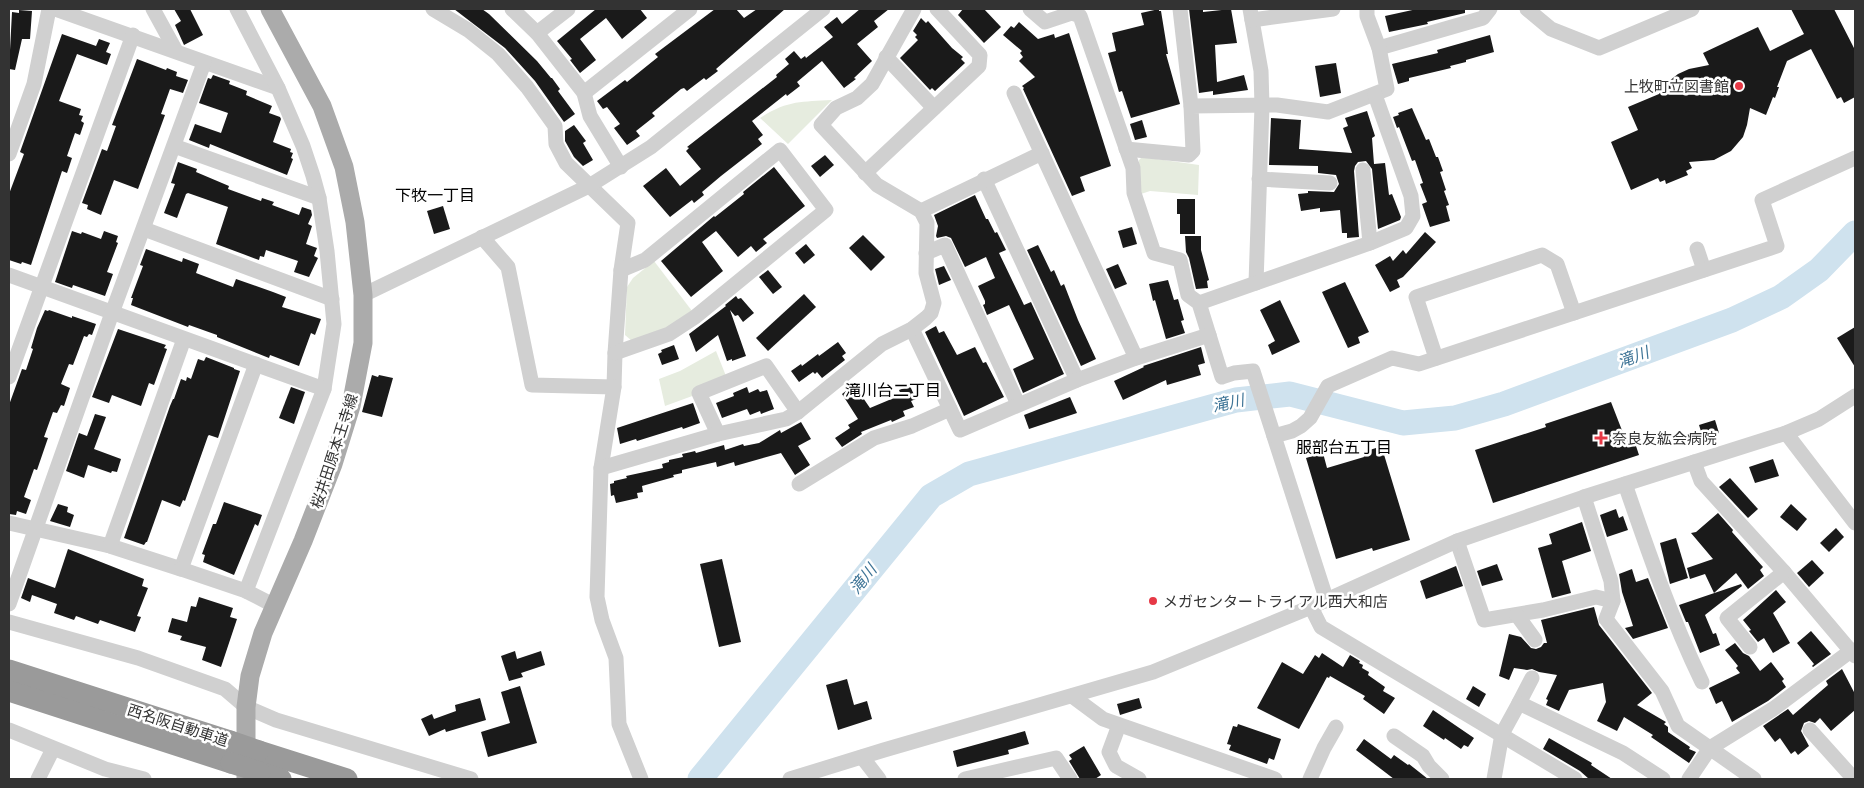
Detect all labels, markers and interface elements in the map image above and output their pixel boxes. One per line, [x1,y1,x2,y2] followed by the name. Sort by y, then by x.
[1624,77,1729,96] place label: 上牧町立図書館
[1733,80,1745,92] marker: 上牧町立図書館
[395,186,475,205] district label: 下牧一丁目
[1615,342,1653,371] water label: 滝川
[845,381,941,400] district label: 滝川台二丁目
[1210,390,1248,416] water label: 滝川
[306,391,362,511] street label: 桜井田原本王寺線
[1612,429,1717,448] place label: 奈良友紘会病院
[1594,431,1608,445] marker: 奈良友紘会病院
[1296,438,1392,457] district label: 服部台五丁目
[846,559,882,597] water label: 滝川
[1163,592,1388,611] place label: メガセンタートライアル西大和店
[1147,595,1159,607] marker: メガセンタートライアル西大和店
[125,700,231,750] street label: 西名阪自動車道

